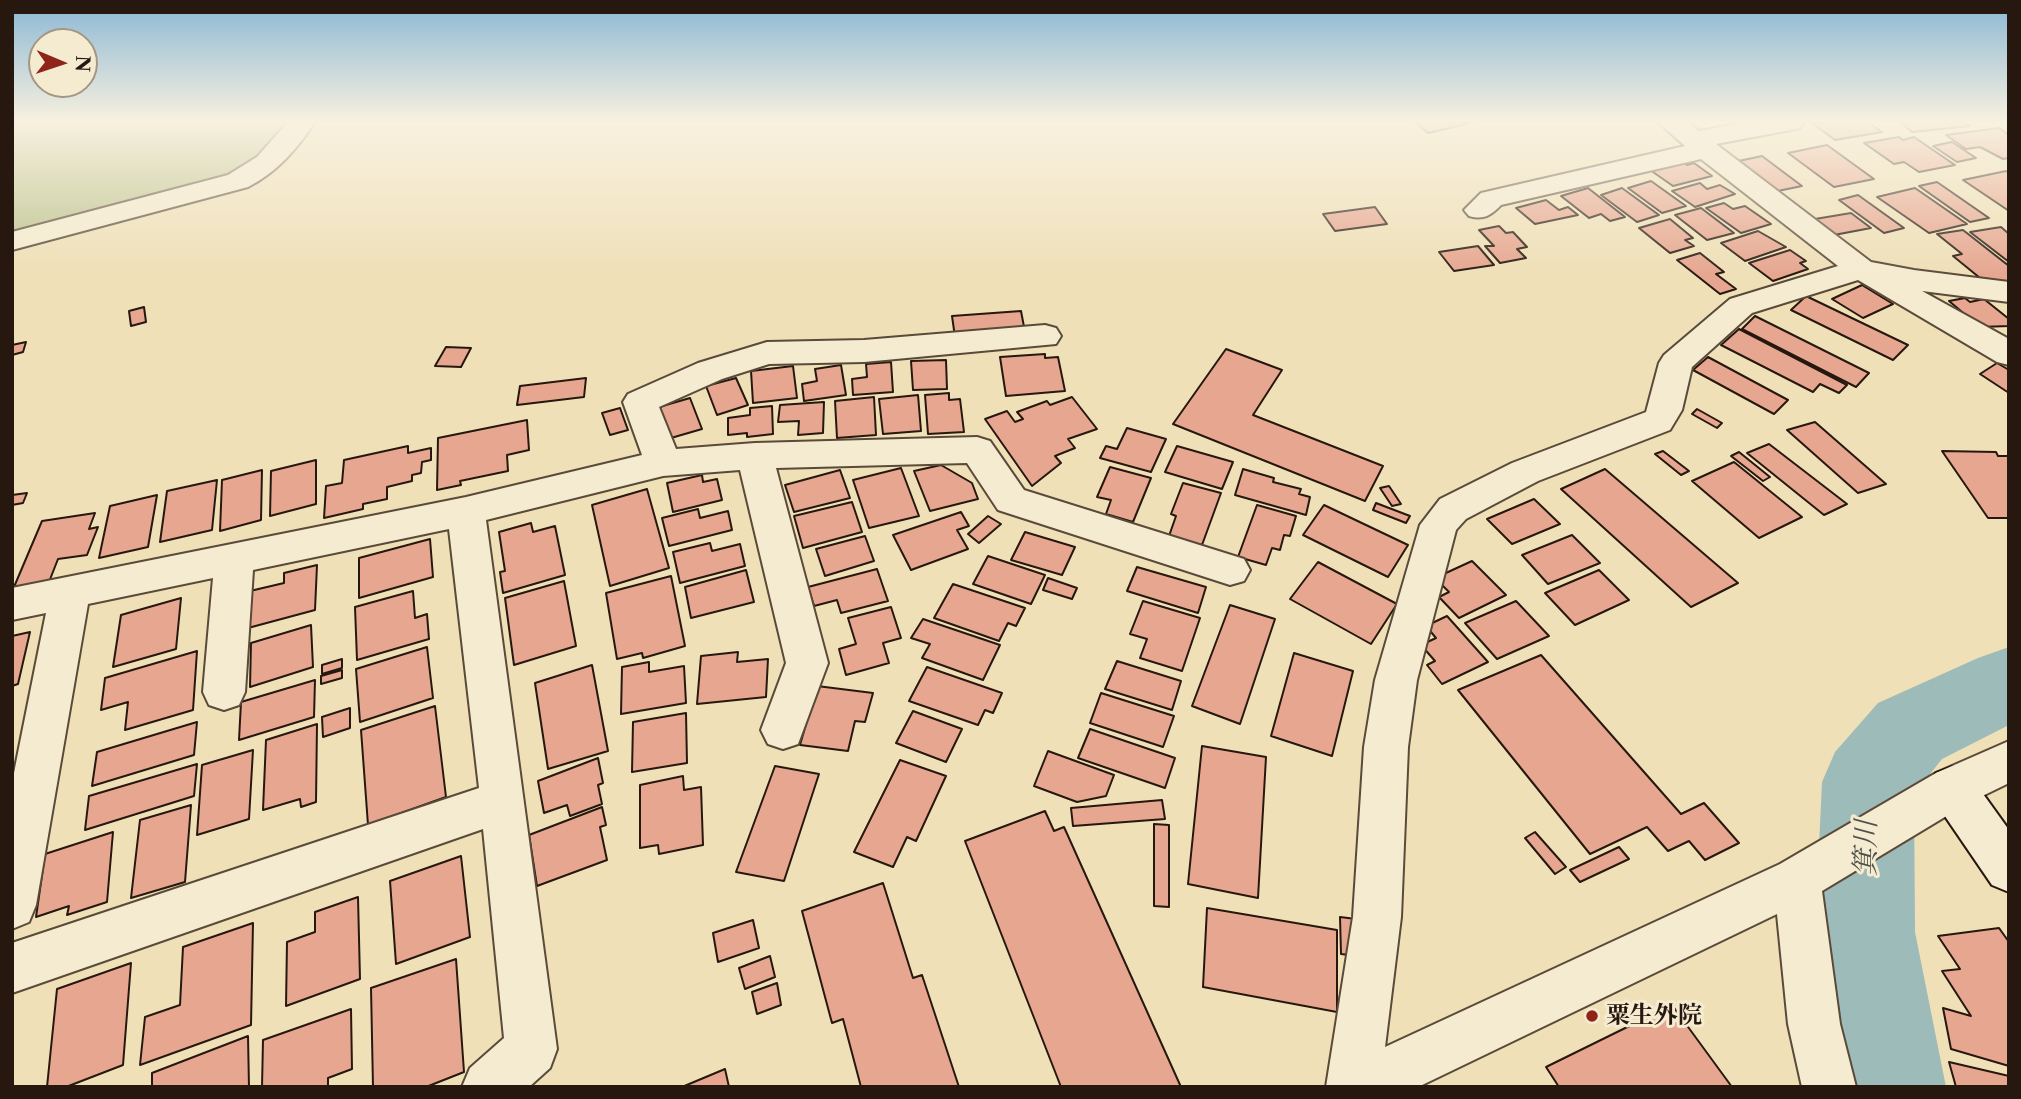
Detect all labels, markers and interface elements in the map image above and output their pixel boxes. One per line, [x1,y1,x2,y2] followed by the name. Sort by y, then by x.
[28,28,98,98] north arrow
[71,55,94,72] text: N
[1850,820,1884,876] water label: 箕川
[1606,1002,1702,1030] place label: 粟生外院
[1584,1008,1600,1024] marker: 粟生外院

